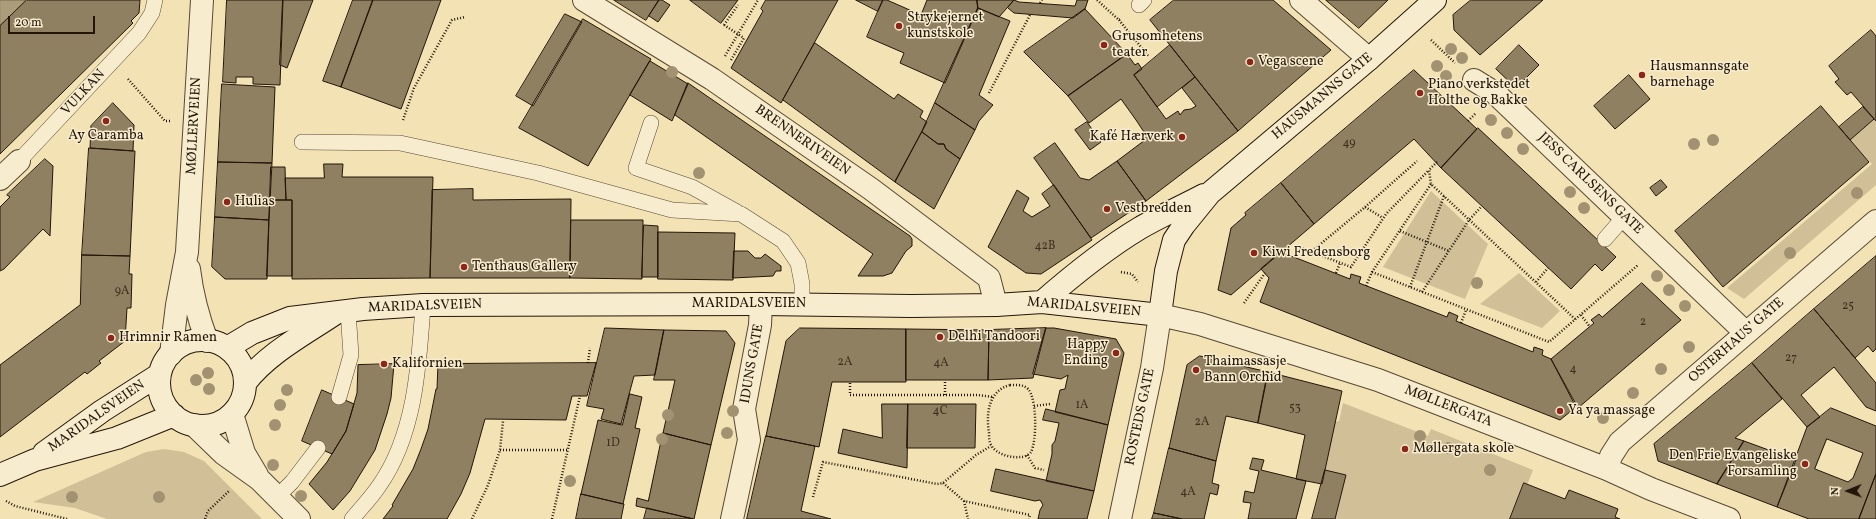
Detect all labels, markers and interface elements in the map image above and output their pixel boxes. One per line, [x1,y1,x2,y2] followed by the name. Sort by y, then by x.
[10,8,97,34] scale bar
[907,10,984,42] place label: Strykejernet kunstskole
[15,15,42,31] text: 20 m
[894,21,904,31] marker: Strykejernet kunstskole
[1112,29,1203,62] place label: Grusomhetens teater
[1099,40,1109,50] marker: Grusomhetens teater
[1269,50,1377,144] street label: HAUSMANNS GATE
[1258,54,1324,70] place label: Vega scene
[1245,57,1255,67] marker: Vega scene
[1650,59,1749,92] place label: Hausmannsgate barnehage
[59,67,109,119] street label: VULKAN
[1637,70,1647,80] marker: Hausmannsgate barnehage
[184,77,206,175] street label: MØLLERVEIEN
[1428,77,1530,110] place label: Piano verkstedet Holthe og Bakke
[1415,88,1425,98] marker: Piano verkstedet Holthe og Bakke
[751,102,853,180] street label: BRENNERIVEIEN
[101,116,111,126] marker: Ay Caramba
[68,128,144,144] place label: Ay Caramba
[1090,129,1174,145] place label: Kafé Hærverk
[1534,130,1646,238] street label: JESS CARLSENS GATE
[1177,132,1187,142] marker: Kafé Hærverk
[1342,137,1356,151] house number: 49
[235,194,275,210] place label: Hulias
[222,197,232,207] marker: Hulias
[1115,201,1192,217] place label: Vestbredden
[1102,204,1112,214] marker: Vestbredden
[1034,240,1056,254] house number: 42B
[1262,245,1370,261] place label: Kiwi Fredensborg
[1249,248,1259,258] marker: Kiwi Fredensborg
[472,259,577,275] place label: Tenthaus Gallery
[459,262,469,272] marker: Tenthaus Gallery
[115,285,129,299] house number: 9A
[1026,295,1142,321] street label: MARIDALSVEIEN
[1686,295,1788,387] street label: OSTERHAUS’ GATE
[692,296,806,312] street label: MARIDALSVEIEN
[368,297,482,317] street label: MARIDALSVEIEN
[1842,300,1854,314] house number: 25
[1640,316,1646,330] house number: 2
[738,323,768,405] street label: IDUNS GATE
[948,329,1040,345] place label: Delhi Tandoori
[119,330,217,346] place label: Hrimnir Ramen
[935,332,945,342] marker: Delhi Tandoori
[106,333,116,343] marker: Hrimnir Ramen
[1064,337,1108,370] place label: Happy Ending
[1111,348,1121,358] marker: Happy Ending
[1785,352,1797,366] house number: 27
[1204,354,1286,386] place label: Thaimassasje Bann Orchid
[392,356,463,372] place label: Kalifornien
[838,356,852,370] house number: 2A
[933,357,949,371] house number: 4A
[379,359,389,369] marker: Kalifornien
[1569,363,1577,377] house number: 4
[1191,365,1201,375] marker: Thaimassasje Bann Orchid
[1123,367,1159,467] street label: ROSTEDS GATE
[45,377,149,457] street label: MARIDALSVEIEN
[1402,383,1494,431] street label: MØLLERGATA
[1075,399,1089,413] house number: 1A
[1289,402,1301,416] house number: 53
[1568,403,1655,419] place label: Ya ya massage
[933,405,947,419] house number: 4C
[1555,406,1565,416] marker: Ya ya massage
[1195,416,1209,430] house number: 2A
[606,437,620,451] house number: 1D
[1413,441,1514,457] place label: Møllergata skole
[1400,444,1410,454] marker: Møllergata skole
[1669,448,1797,480] place label: Den Frie Evangeliske Forsamling
[1800,459,1810,469] marker: Den Frie Evangeliske Forsamling
[1828,471,1868,511] north arrow
[1180,486,1196,500] house number: 4A
[1828,487,1843,495] text: N

